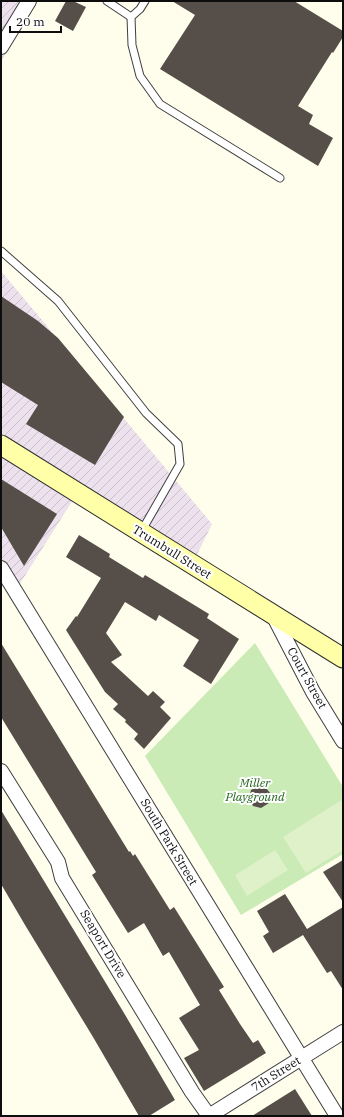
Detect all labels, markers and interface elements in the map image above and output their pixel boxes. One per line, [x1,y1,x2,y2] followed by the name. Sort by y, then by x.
[10,8,61,34] scale bar
[16,14,45,29] text: 20 m
[130,521,215,582] street label: Trumbull Street
[284,644,330,711] street label: Court Street
[225,775,285,804] park label: Miller Playground
[138,796,201,888] street label: South Park Street
[77,907,130,981] street label: Seaport Drive
[248,1053,303,1095] street label: 7th Street

